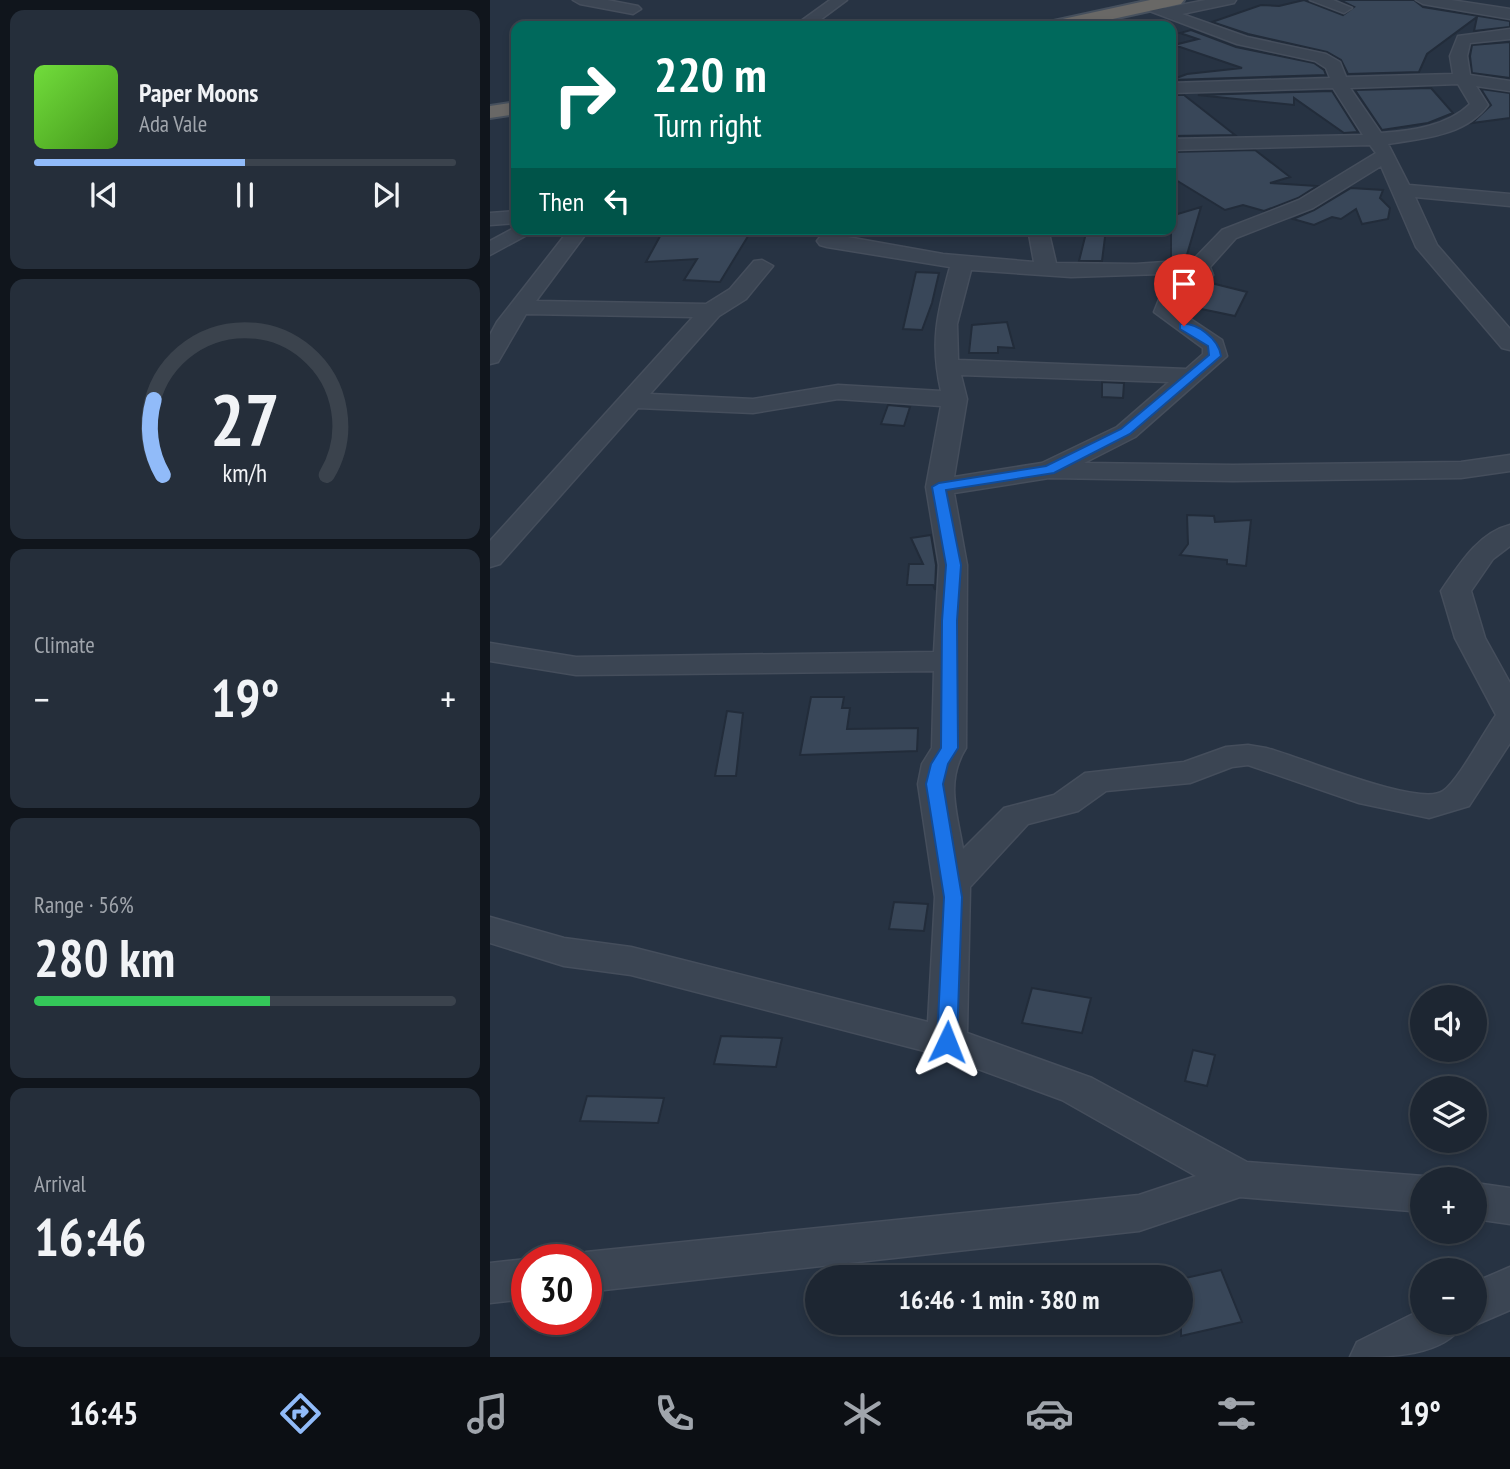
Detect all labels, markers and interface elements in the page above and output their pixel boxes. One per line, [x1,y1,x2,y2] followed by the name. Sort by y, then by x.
[654,42,767,106] text: 220 m
[539,49,630,140] icon: right
[139,76,258,109] text: Paper Moons
[654,104,762,146] text: Turn right
[139,109,207,138] text: Ada Vale
[85,176,123,214] icon: previous
[226,176,264,214] icon: pause
[367,176,405,214] icon: next
[598,182,636,220] icon: left
[539,185,584,218] text: Then
[1154,254,1214,326] pin
[1165,265,1203,303] icon: arrive
[210,372,280,466] text: 27
[223,457,267,489] text: km/h
[34,630,95,659] text: Climate
[211,664,279,731] text: 19°
[34,674,50,723] text: −
[440,674,456,723] text: +
[34,890,134,919] text: Range · 56%
[34,924,175,991] text: 280 km
[1410,985,1487,1335] map controls
[1410,985,1487,1062] button: sound
[910,1005,984,1079] position arrow
[1410,1076,1487,1153] button: layers
[1410,1167,1487,1244] button: +
[34,1169,86,1198] text: Arrival
[34,1203,146,1270] text: 16:46
[511,1244,602,1335] speed limit sign: 30
[1410,1258,1487,1335] button: −
[899,1283,1099,1316] text: 16:46 · 1 min · 380 m
[276,1389,325,1438] icon: directions
[463,1389,512,1438] icon: music
[650,1389,699,1438] icon: phone
[838,1389,887,1438] icon: climate
[1025,1389,1074,1438] icon: car
[1212,1389,1261,1438] icon: filters
[69,1392,138,1434] text: 16:45
[1399,1392,1441,1434] text: 19°

